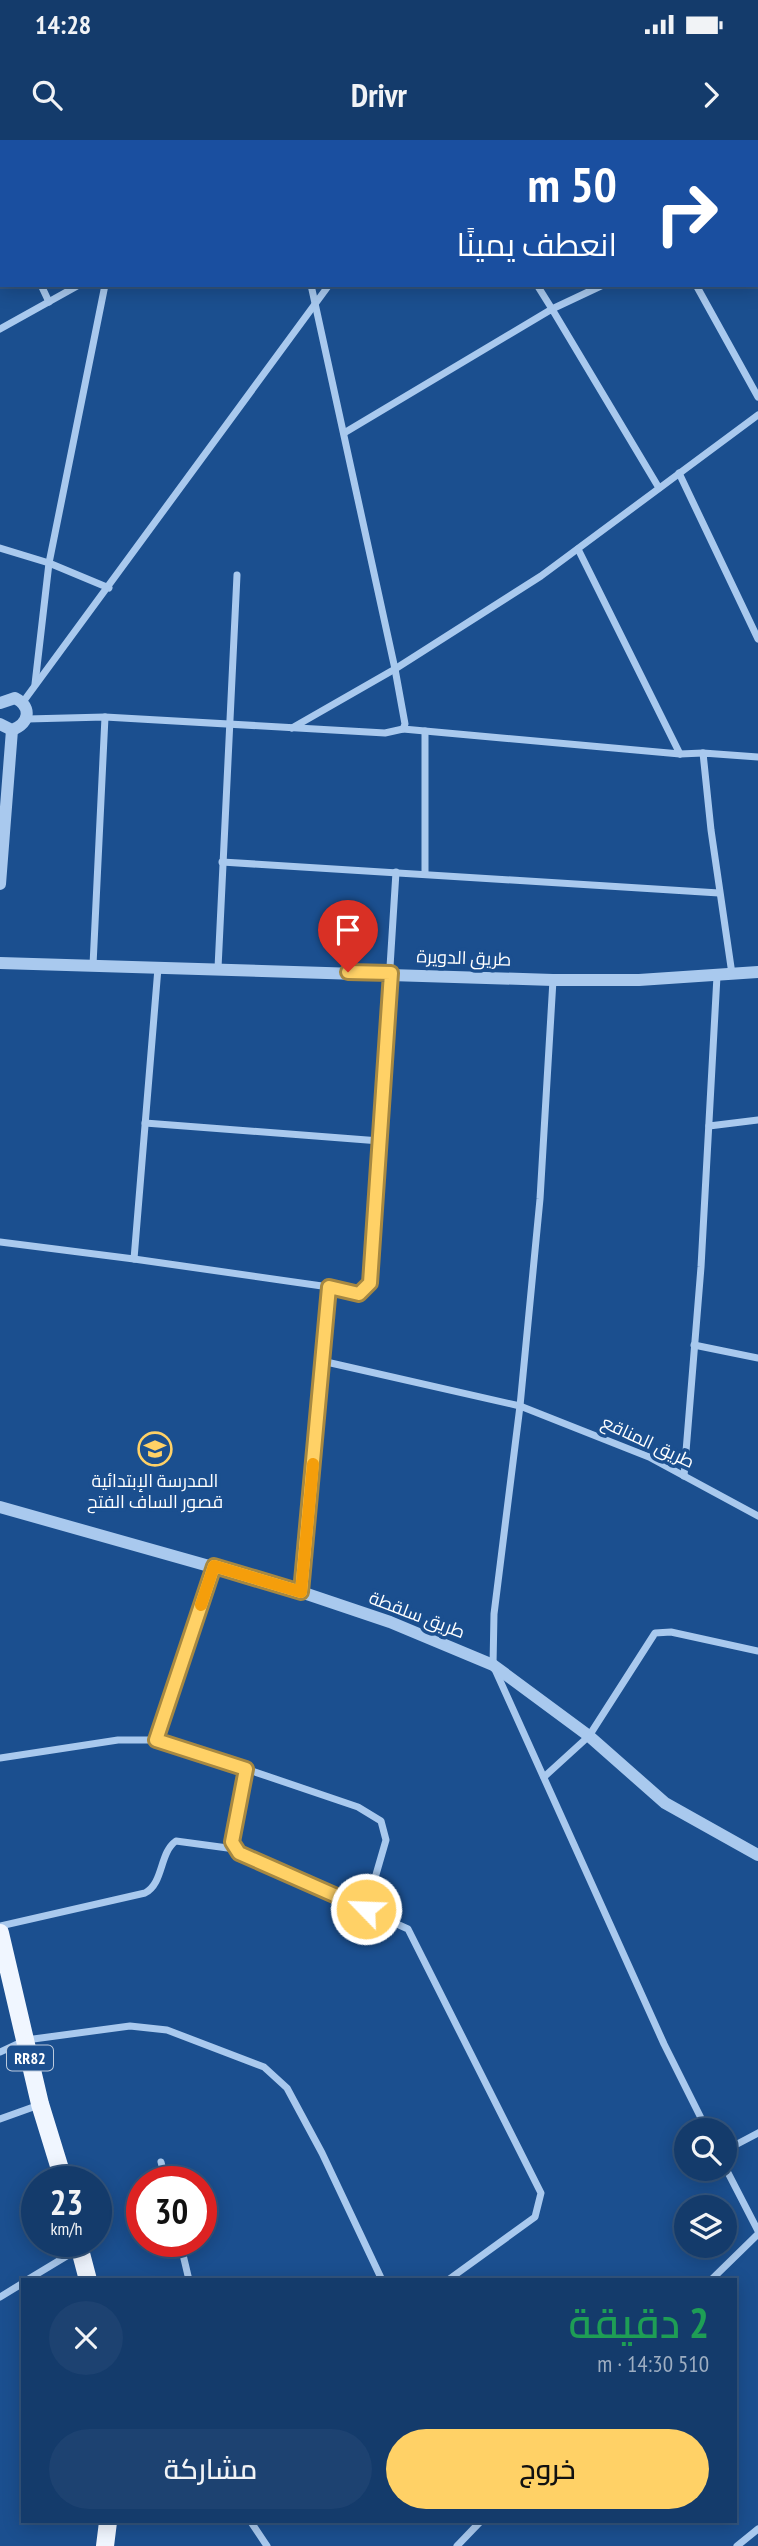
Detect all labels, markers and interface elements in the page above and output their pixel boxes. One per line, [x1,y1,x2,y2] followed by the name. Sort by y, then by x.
[35,8,91,41] text: 14:28
[351,74,407,116] text: Drivr
[28,76,66,114] icon: search
[692,76,730,114] icon: forward
[528,152,617,216] text: 50 m
[641,168,732,259] icon: right
[457,223,617,265] text: انعطف يمينًا
[318,900,378,972] pin
[329,911,367,949] icon: arrive
[416,944,512,972] street label: طريق الدويرة
[598,1410,698,1474] street label: طريق المناقع
[136,1430,174,1468] school or university icon: المدرسة الإبتدائية قصور الساف الفتح
[87,1469,223,1514] place label: المدرسة الإبتدائية قصور الساف الفتح
[366,1586,468,1644] street label: طريق سلقطة
[329,1872,403,1946] position arrow
[7,2046,53,2070] road number: RR82
[674,2118,737,2258] map controls
[674,2118,737,2181] button: search
[126,2166,217,2257] speed limit sign: 30
[50,2179,83,2225] text: 23
[674,2195,737,2258] button: layers
[51,2217,82,2240] text: km/h
[568,2295,709,2350] text: 2 دقيقة
[49,2301,123,2375] button: close
[597,2349,709,2378] text: 510 m · 14:30
[49,2429,372,2509] button: مشاركة
[386,2429,709,2509] button: خروج

